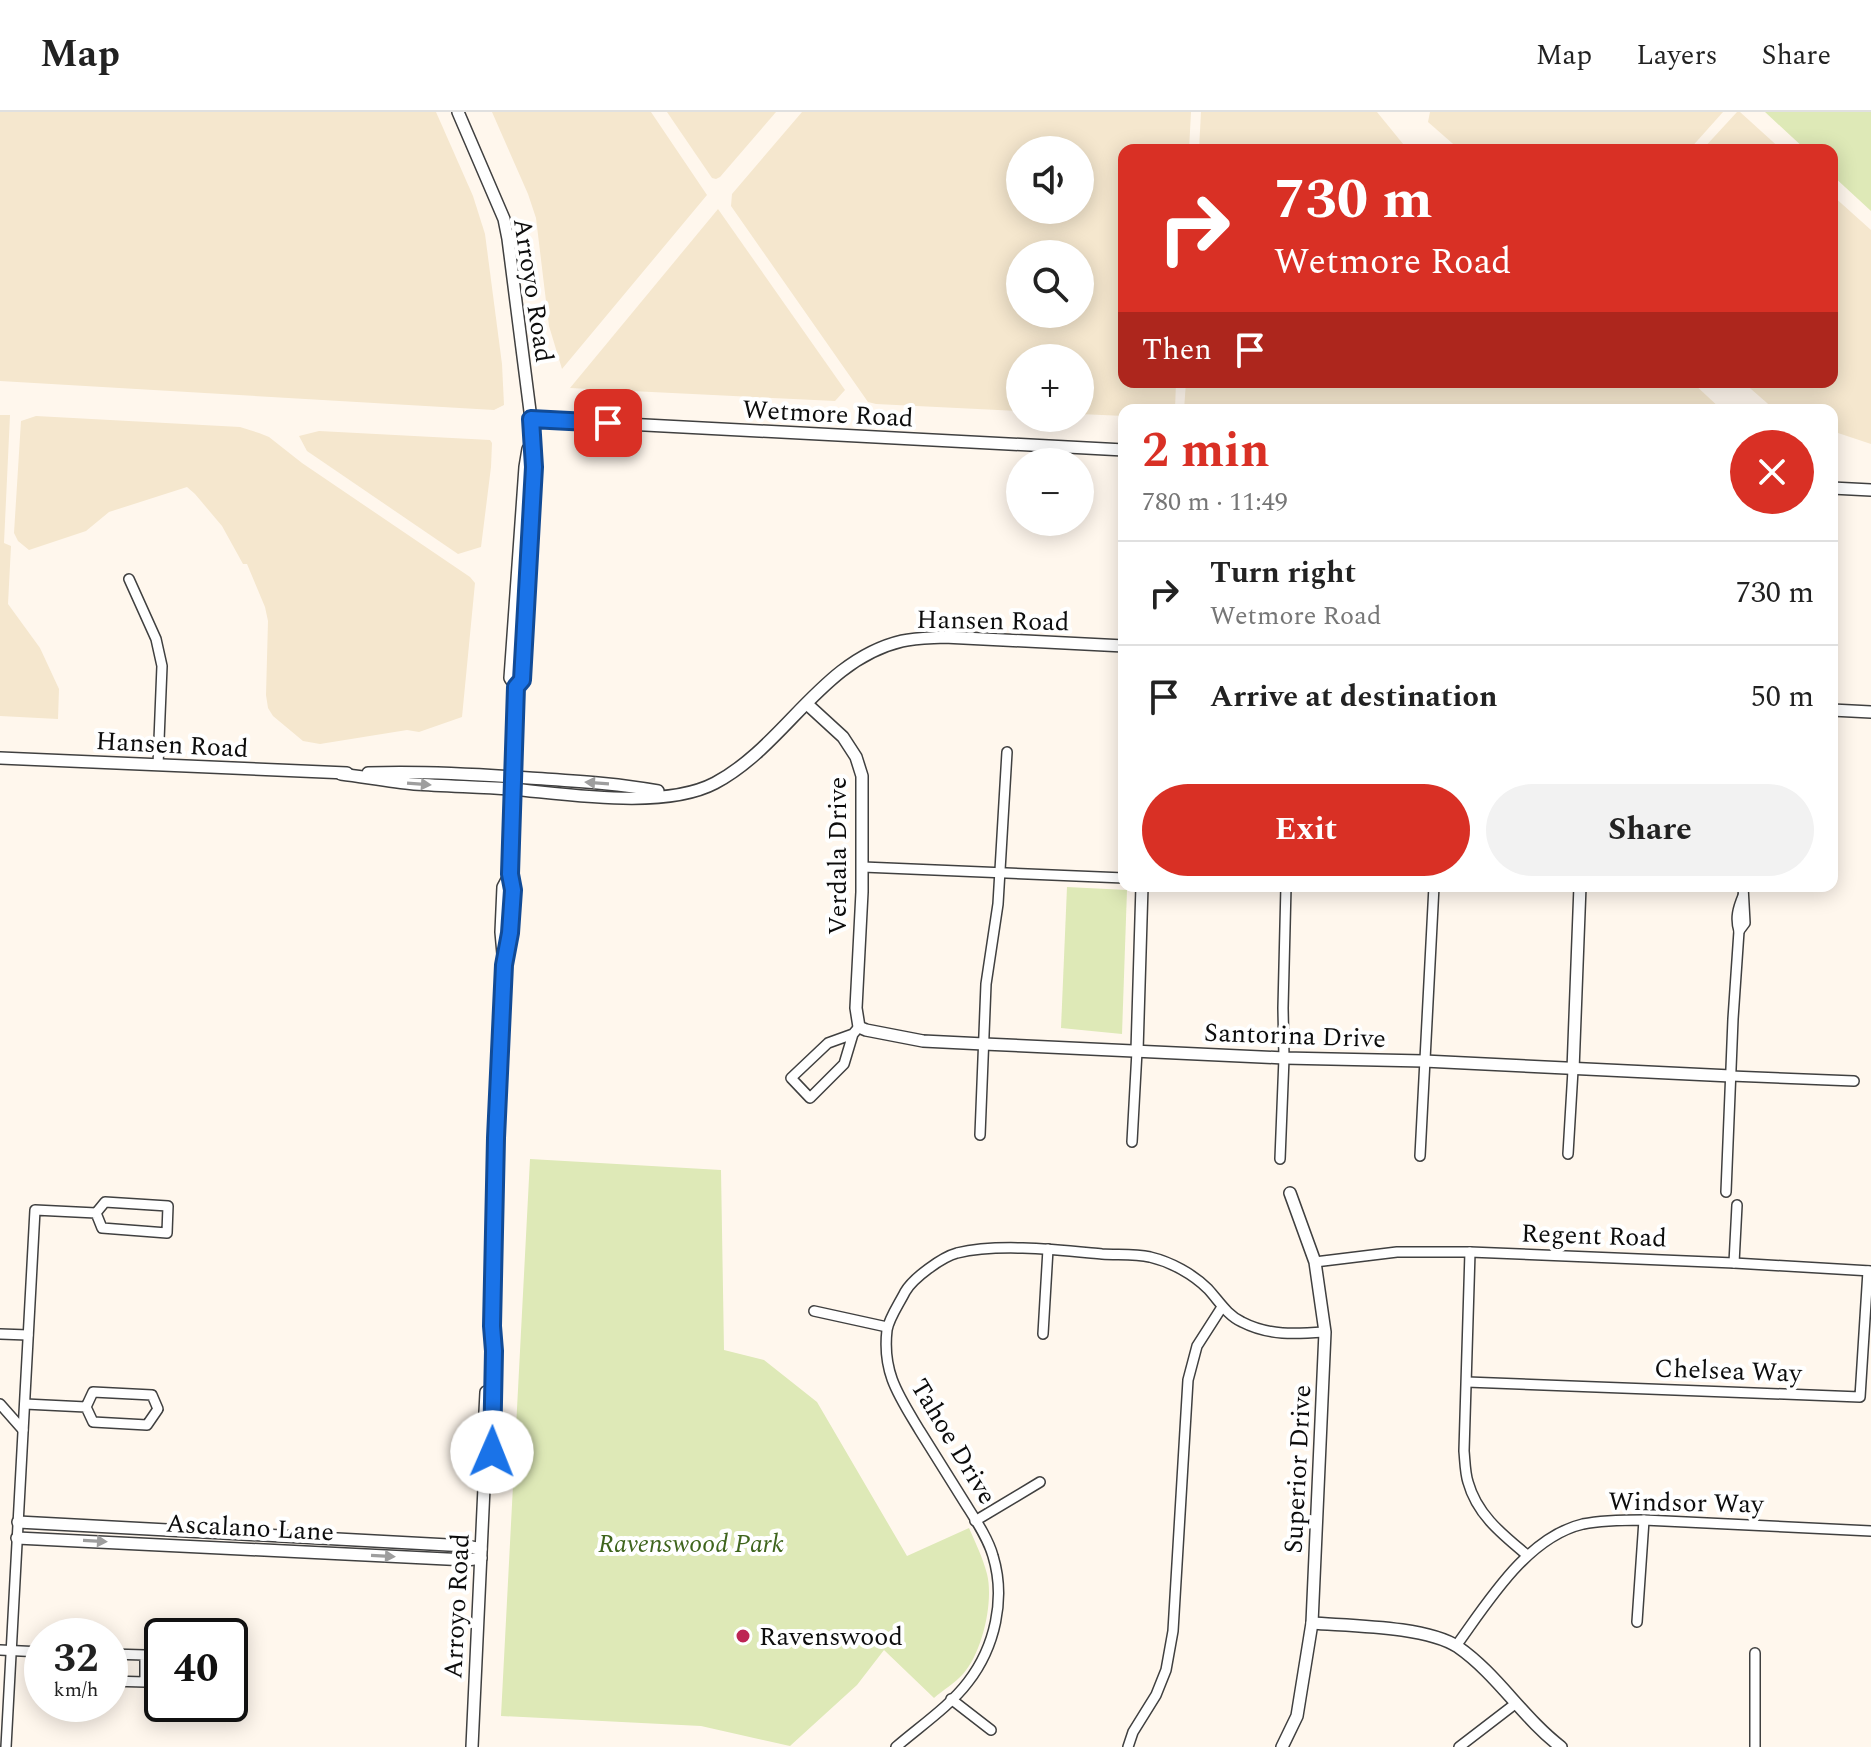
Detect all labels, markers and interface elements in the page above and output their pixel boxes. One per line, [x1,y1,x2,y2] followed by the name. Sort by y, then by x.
[40,26,120,84] text: Map
[1536,34,1592,77] text: Map
[1636,34,1718,77] text: Layers
[1762,34,1831,77] text: Share
[1006,136,1094,536] map controls
[1006,136,1094,224] button: sound
[1274,158,1433,243] text: 730 m
[1142,176,1246,280] icon: right
[502,215,564,365] street label: Arroyo Road
[1274,235,1511,290] text: Wetmore Road
[1006,240,1094,328] button: search
[1142,327,1212,373] text: Then
[1228,328,1272,372] icon: arrive
[1006,344,1094,432] button: +
[574,389,642,457] pin
[741,390,915,438] street label: Wetmore Road
[586,401,630,445] icon: arrive
[1142,415,1270,488] text: 2 min
[1730,430,1814,514] button: close
[1006,448,1094,536] button: −
[1142,482,1288,522] text: 780 m · 11:49
[1210,550,1356,596] text: Turn right
[1736,570,1814,616] text: 730 m
[1142,571,1186,615] icon: right
[1210,596,1381,636] text: Wetmore Road
[916,600,1070,642] street label: Hansen Road
[1210,674,1497,720] text: Arrive at destination
[1751,674,1814,720] text: 50 m
[1142,675,1186,719] icon: arrive
[95,721,249,769] street label: Hansen Road
[584,776,609,789] one-way arrow
[818,777,858,935] street label: Verdala Drive
[407,778,432,791] one-way arrow
[1142,784,1470,876] button: Exit
[1486,784,1814,876] button: Share
[1203,1013,1386,1059] street label: Santorina Drive
[1520,1213,1667,1259] street label: Regent Road
[1654,1348,1804,1394] street label: Chelsea Way
[900,1371,1007,1512] street label: Tahoe Drive
[1274,1384,1322,1554] street label: Superior Drive
[450,1410,534,1494] position arrow
[1608,1482,1765,1524] street label: Windsor Way
[165,1504,335,1552] street label: Ascalano Lane
[598,1524,784,1564] park label: Ravenswood Park
[433,1532,481,1680] street label: Arroyo Road
[83,1535,108,1548] one-way arrow
[371,1550,396,1563] one-way arrow
[759,1617,903,1657] place label: Ravenswood
[144,1618,248,1722] speed limit sign: 40
[734,1627,752,1645] marker: Ravenswood
[54,1629,98,1690] text: 32
[54,1675,99,1705] text: km/h

